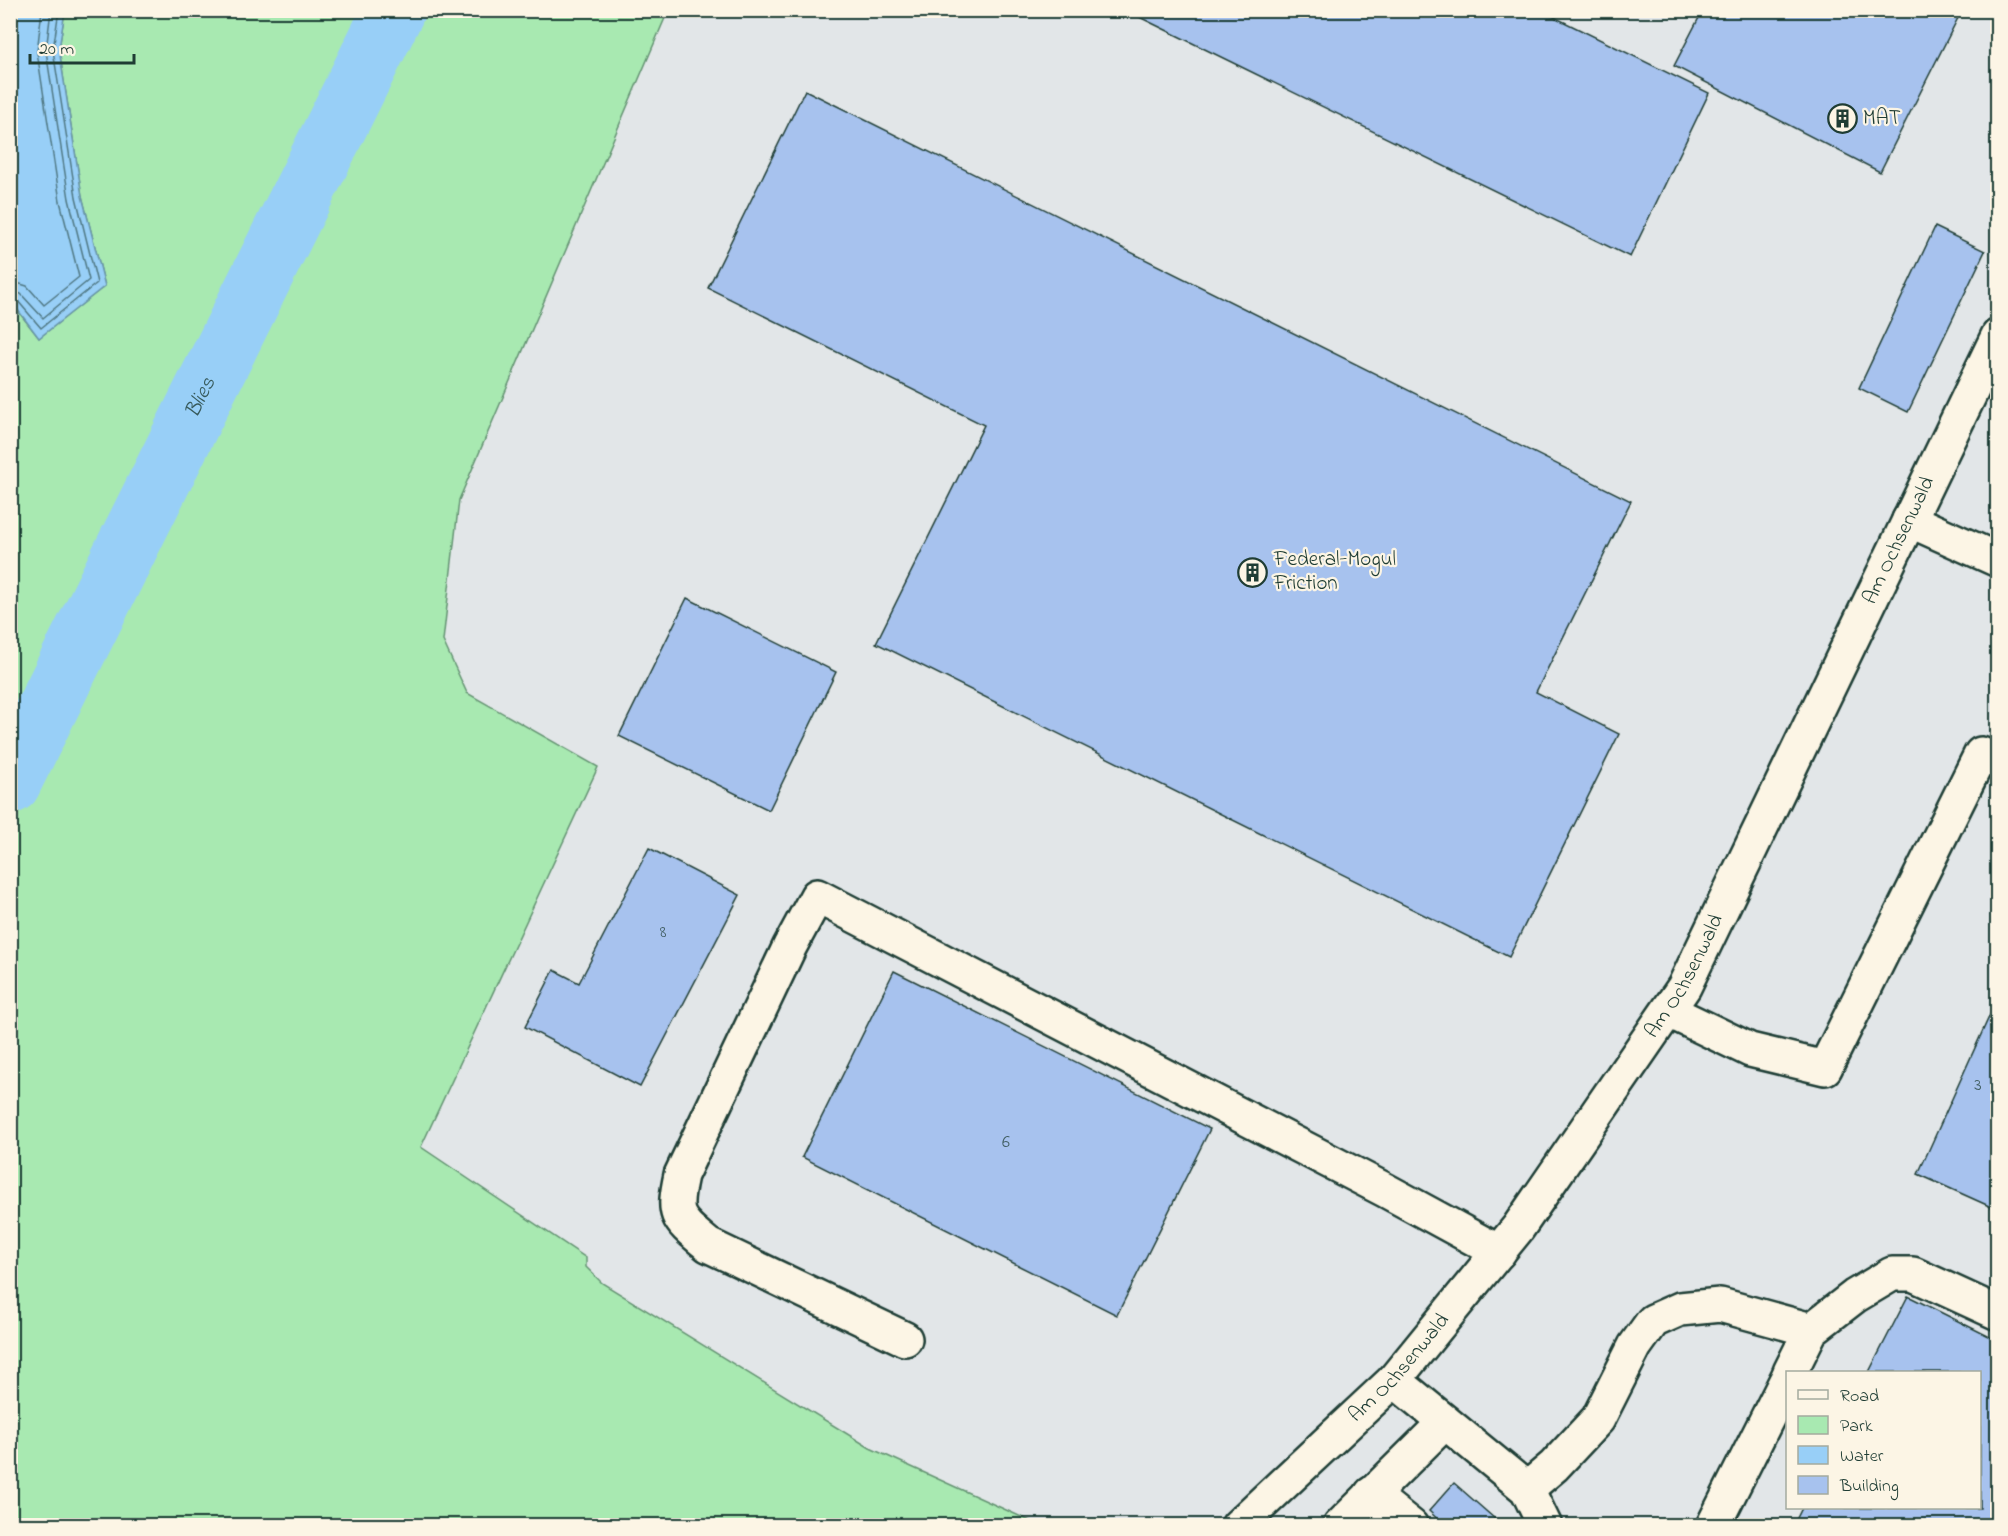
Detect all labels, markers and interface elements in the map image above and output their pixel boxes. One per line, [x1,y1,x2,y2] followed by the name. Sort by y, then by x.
[30,27,134,65] scale bar
[39,37,74,63] text: 20 m
[1826,103,1858,135] building icon: MAT
[1863,104,1901,134] place label: MAT
[178,371,225,424] water label: Blies
[1856,472,1943,610] street label: Am Ochsenwald
[1273,545,1396,599] place label: Federal-Mogul Friction
[1237,556,1269,588] building icon: Federal-Mogul Friction
[1638,909,1732,1045] street label: Am Ochsenwald
[660,920,667,946] house number: 8
[1974,1073,1982,1099] house number: 3
[1002,1130,1010,1156] house number: 6
[1342,1307,1457,1430] street label: Am Ochsenwald
[1786,1371,1981,1509] legend
[1840,1384,1879,1410] text: Road
[1840,1414,1873,1440] text: Park
[1840,1444,1884,1470] text: Water
[1839,1474,1899,1501] text: Building

